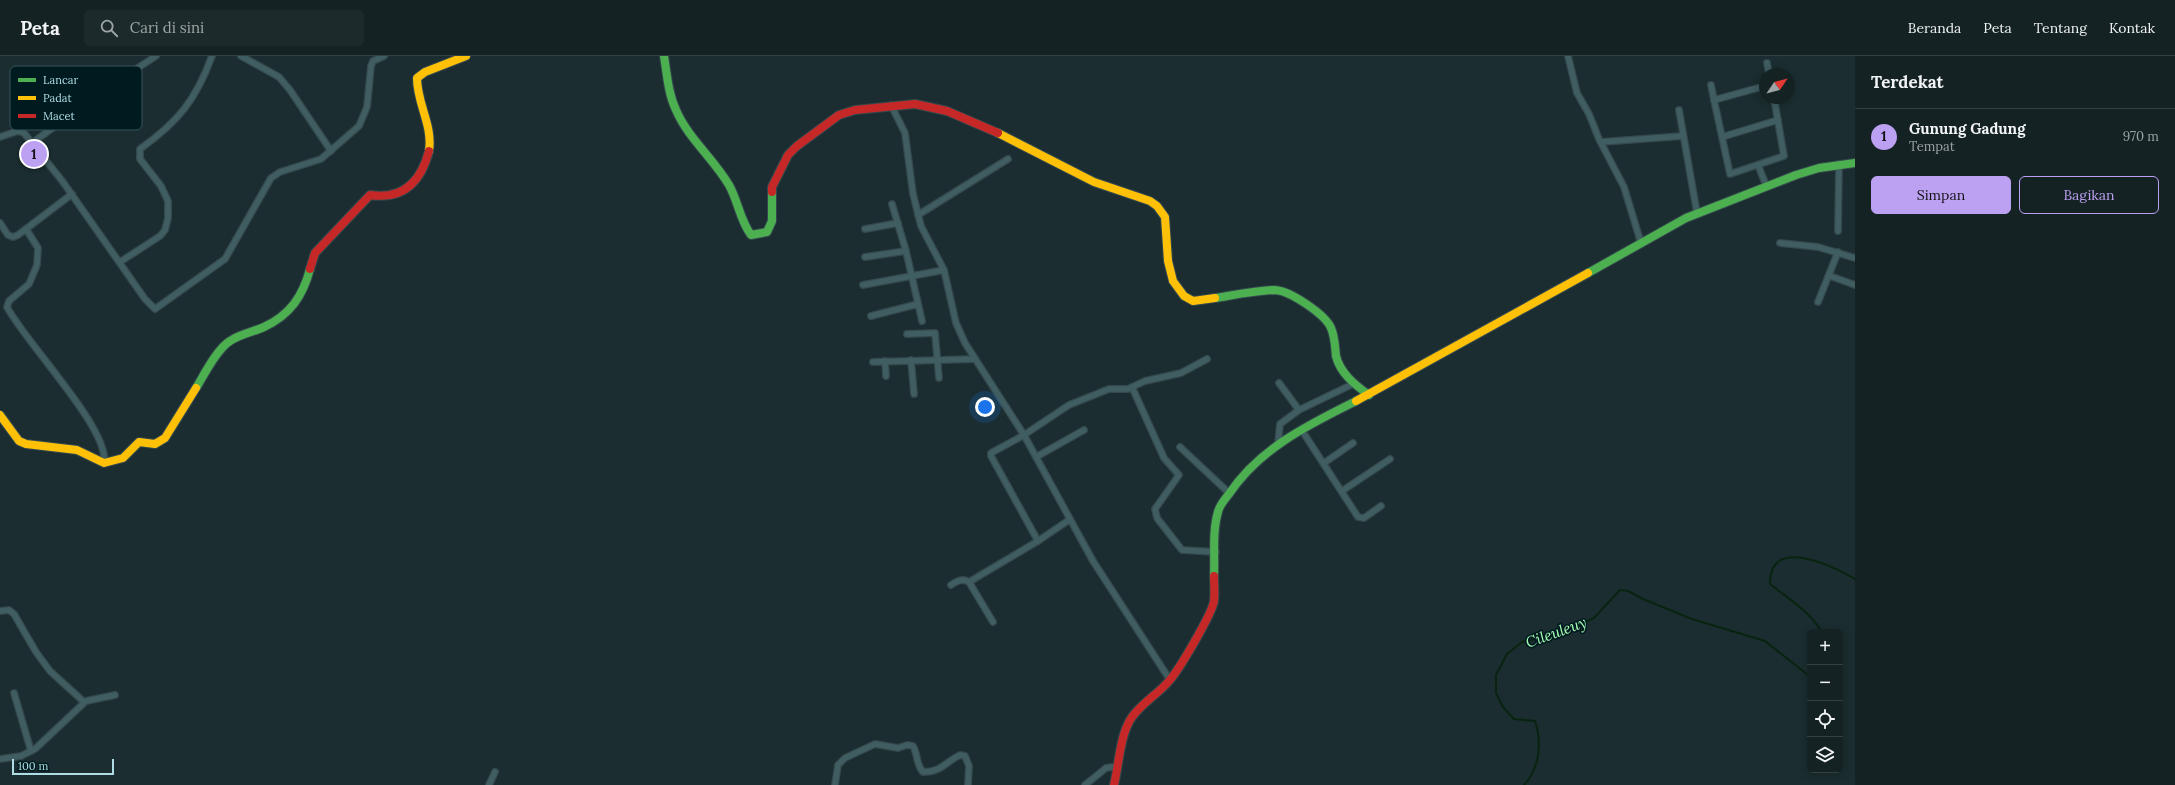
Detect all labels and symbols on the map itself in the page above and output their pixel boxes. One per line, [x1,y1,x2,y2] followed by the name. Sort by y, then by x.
[10,66,142,130] legend
[1759,68,1795,104] north arrow
[43,73,78,87] text: Lancar
[43,91,72,105] text: Padat
[43,109,75,123] text: Macet
[21,139,47,169] pin: 1
[975,397,995,417] your location
[1523,612,1589,652] water label: Cileuleuy
[12,757,114,776] scale bar

